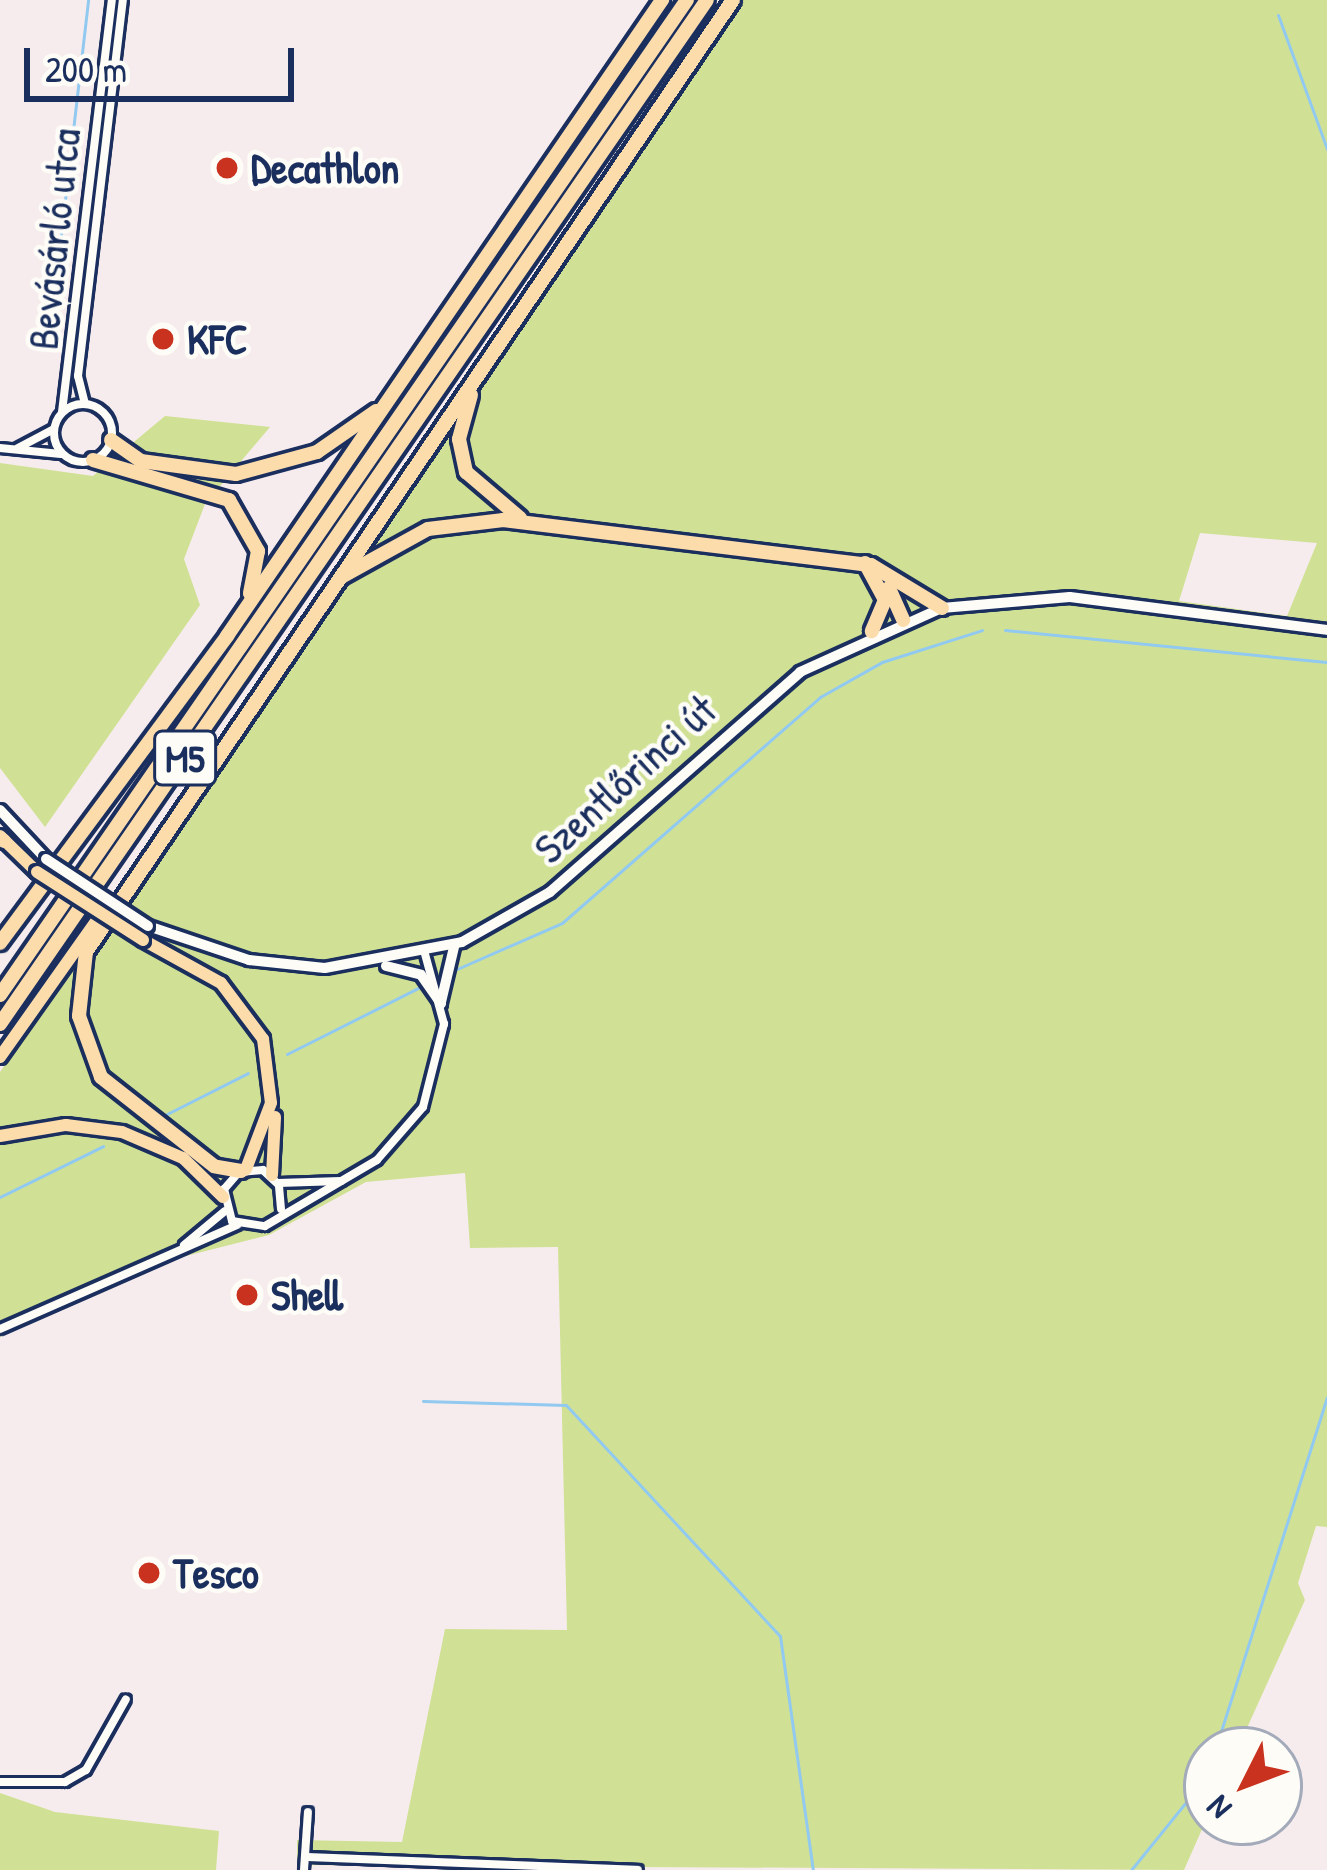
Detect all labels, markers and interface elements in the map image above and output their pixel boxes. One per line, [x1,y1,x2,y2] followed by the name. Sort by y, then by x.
[30,24,300,98] scale bar
[45,44,127,93] text: 200 m
[17,126,91,352] street label: Bevásárló utca
[251,143,400,193] place label: Decathlon
[214,155,240,181] marker: Decathlon
[187,314,248,364] place label: KFC
[150,326,176,352] marker: KFC
[524,684,726,874] street label: Szentlőrinci út
[152,725,218,791] road number: M5
[271,1270,343,1320] place label: Shell
[234,1282,260,1308] marker: Shell
[173,1548,259,1598] place label: Tesco
[136,1560,162,1586] marker: Tesco
[1183,1726,1303,1846] north arrow
[1196,1787,1241,1829] text: N

